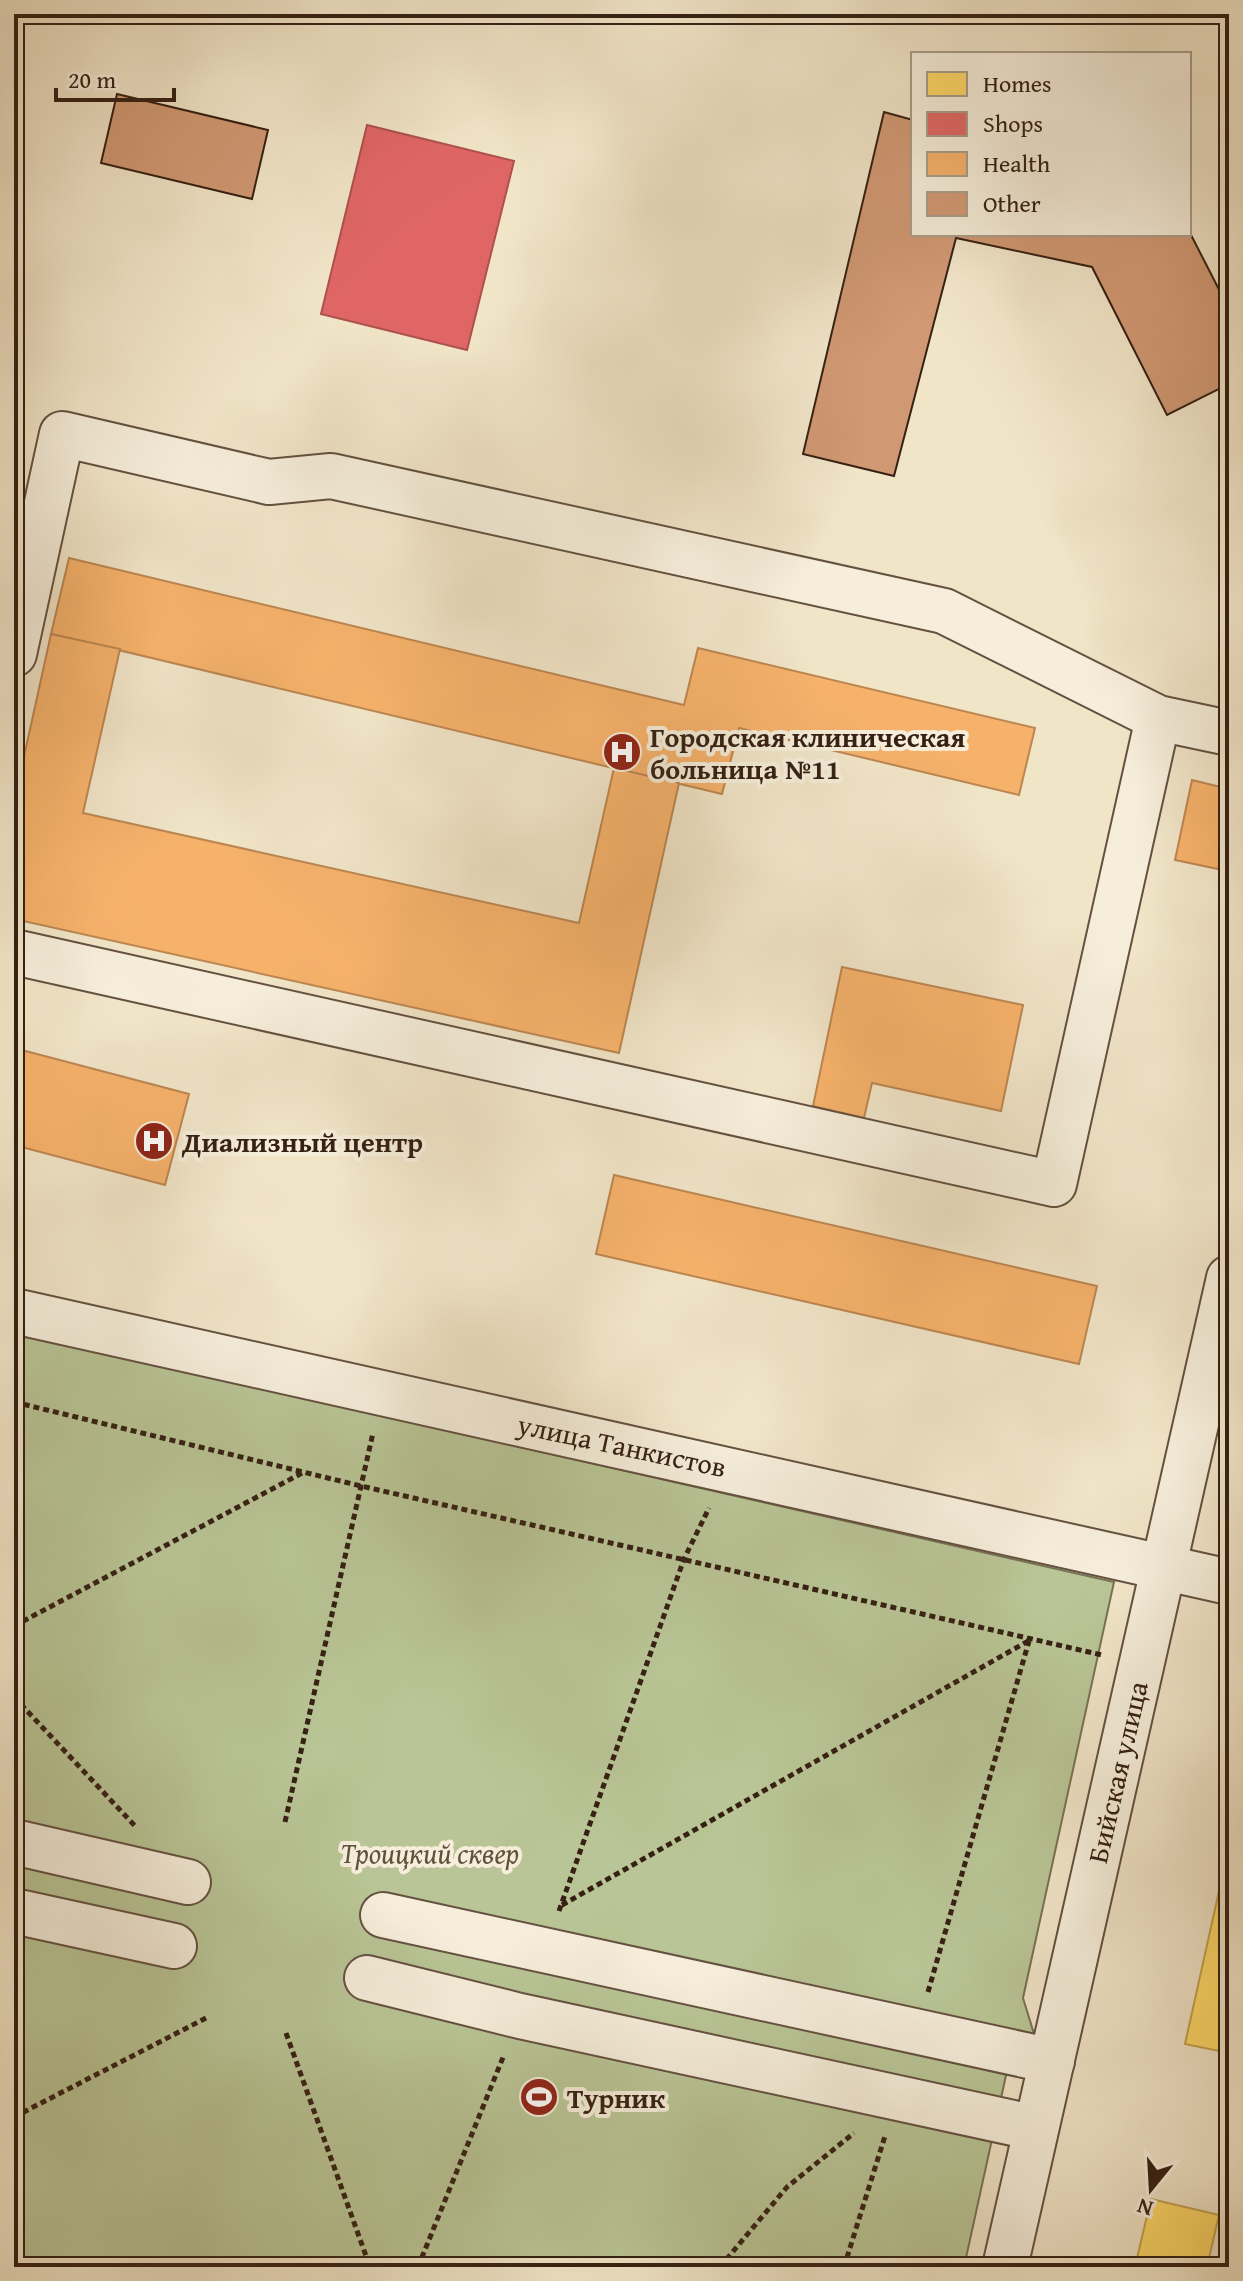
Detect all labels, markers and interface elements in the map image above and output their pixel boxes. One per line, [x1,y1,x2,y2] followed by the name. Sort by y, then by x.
[56,52,174,102] scale bar
[911,52,1191,236] legend
[68,62,116,97] text: 20 m
[983,66,1052,101] text: Homes
[983,106,1043,141] text: Shops
[983,146,1051,181] text: Health
[983,186,1041,221] text: Other
[650,716,965,789] place label: Городская клиническая больница №11
[601,731,643,773] hospital icon: Городская клиническая больница №11
[133,1120,175,1162] hospital icon: Диализный центр
[181,1121,423,1162] place label: Диализный центр
[513,1403,730,1487] street label: улица Танкистов
[1076,1676,1158,1867] street label: Бийская улица
[341,1832,519,1873] park label: Троицкий сквер
[518,2076,560,2118] sports icon: Турник
[567,2077,666,2118] place label: Турник
[1111,2149,1191,2229] north arrow
[1133,2190,1157,2226] text: N

